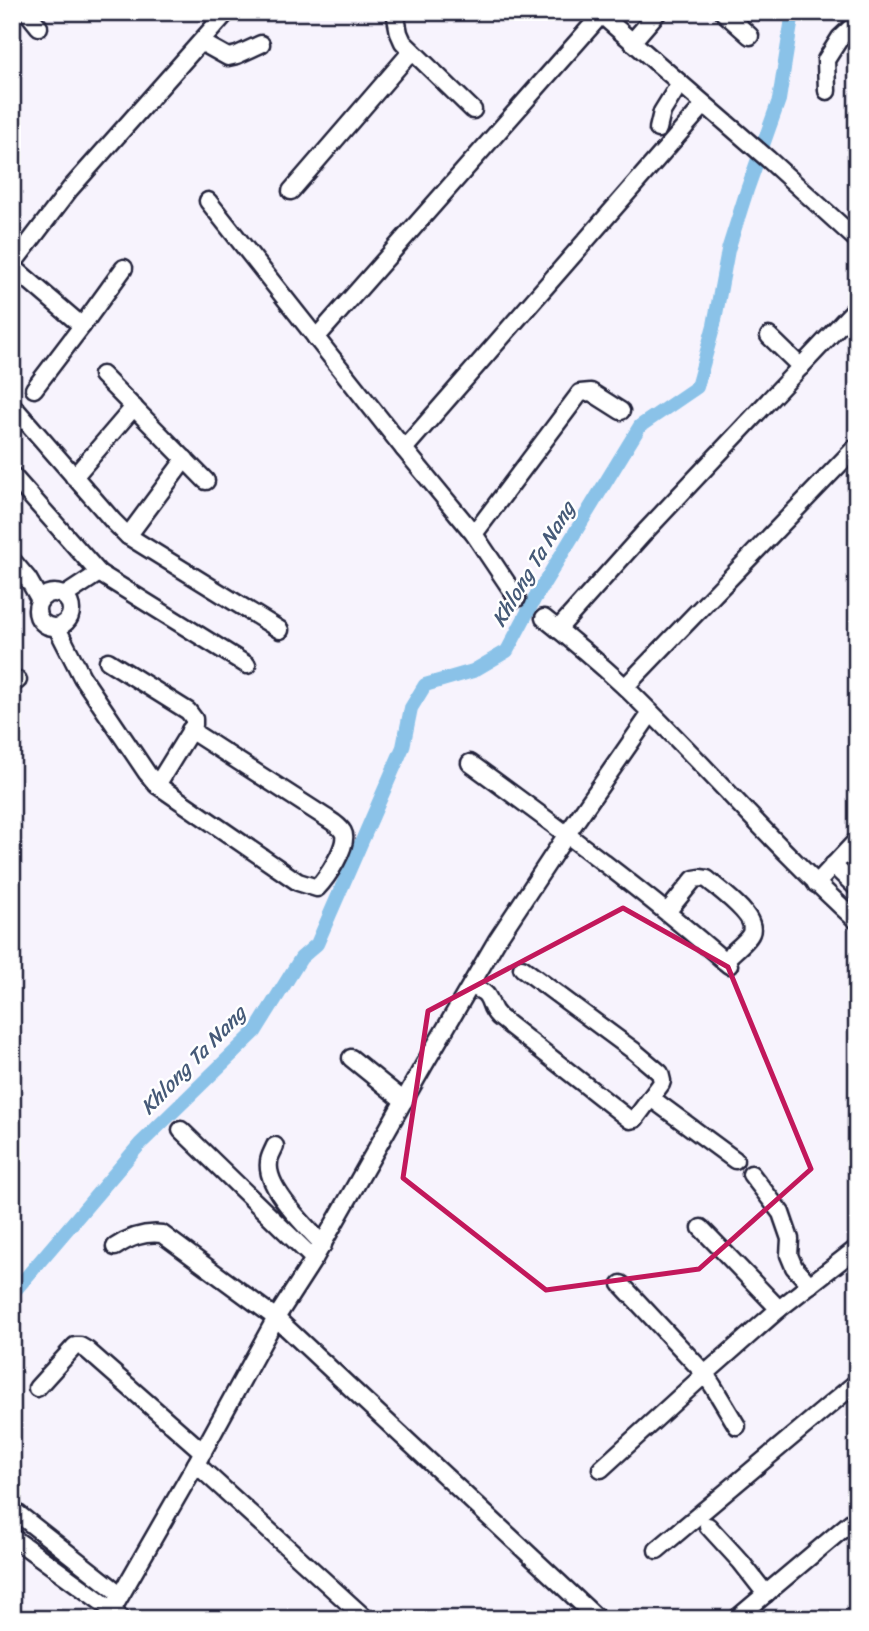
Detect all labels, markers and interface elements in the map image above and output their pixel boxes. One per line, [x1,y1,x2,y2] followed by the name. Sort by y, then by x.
[480,492,587,634] water label: Khlong Ta Nang
[130,994,257,1124] water label: Khlong Ta Nang

